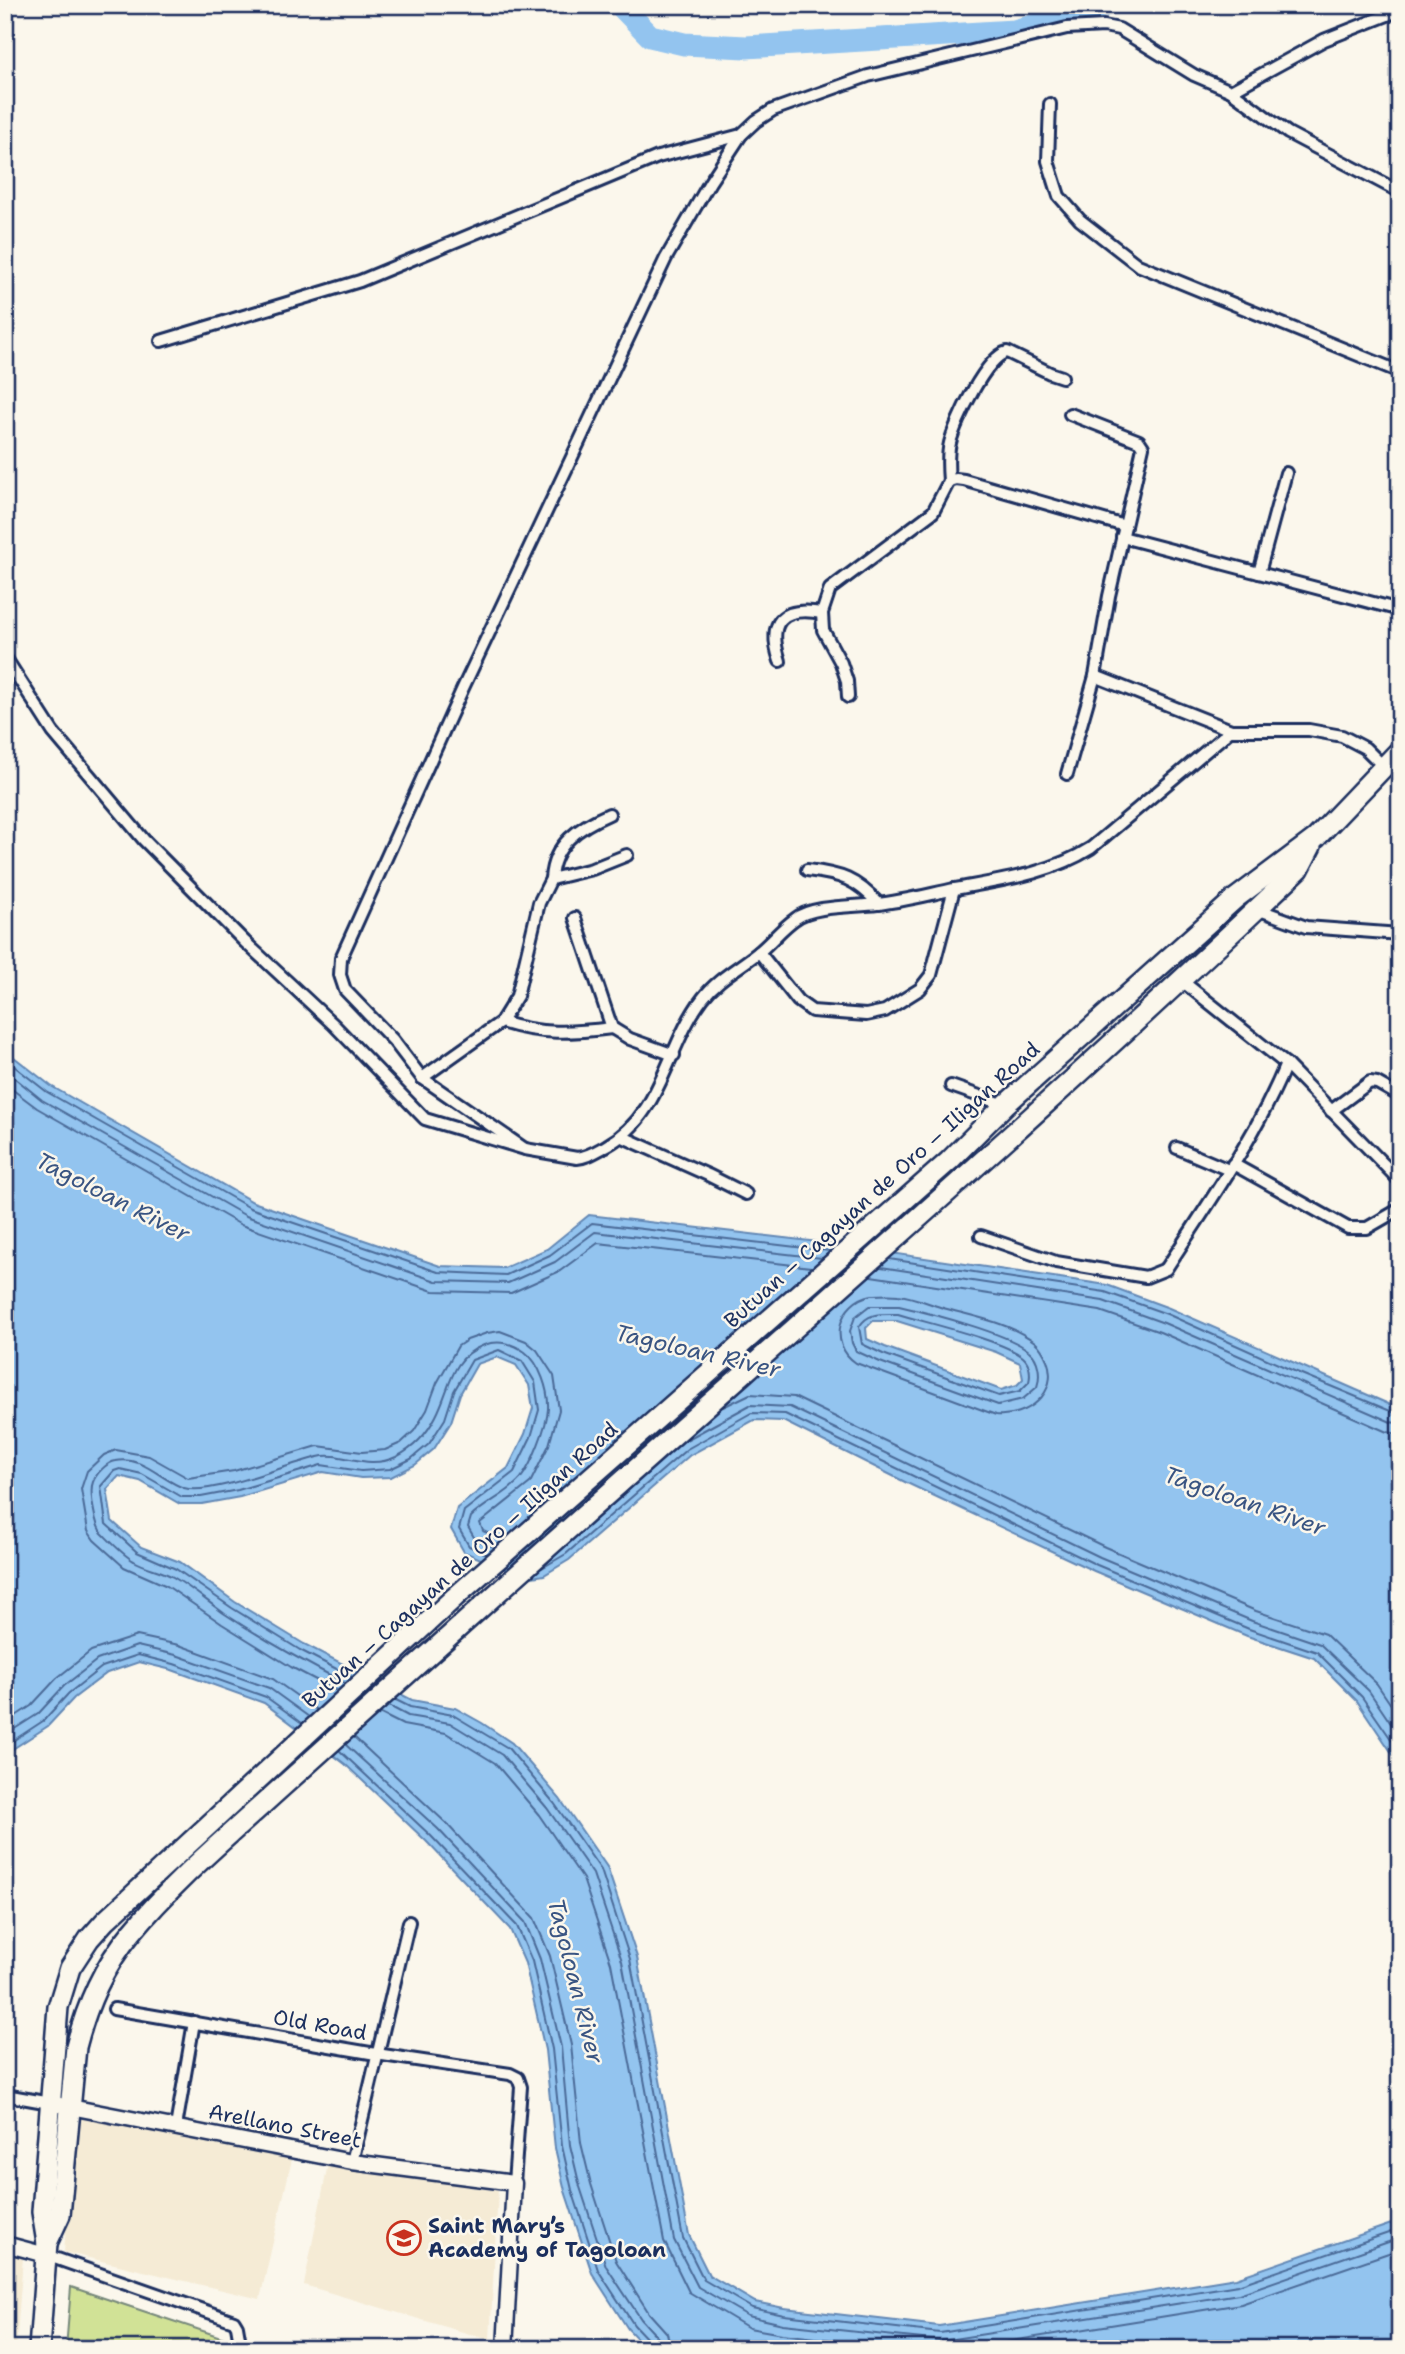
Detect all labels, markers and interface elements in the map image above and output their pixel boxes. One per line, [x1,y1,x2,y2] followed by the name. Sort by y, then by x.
[718,1036,1046,1334] street label: Butuan – Cagayan de Oro – Iligan Road
[31,1145,196,1249] water label: Tagoloan River
[612,1317,785,1385] water label: Tagoloan River
[296,1416,624,1714] street label: Butuan – Cagayan de Oro – Iligan Road
[1160,1459,1331,1543] water label: Tagoloan River
[541,1895,611,2068] water label: Tagoloan River
[271,2003,369,2047] street label: Old Road
[206,2097,364,2155] street label: Arellano Street
[428,2212,666,2264] place label: Saint Mary’s Academy of Tagoloan
[385,2219,423,2257] school or university icon: Saint Mary’s Academy of Tagoloan

